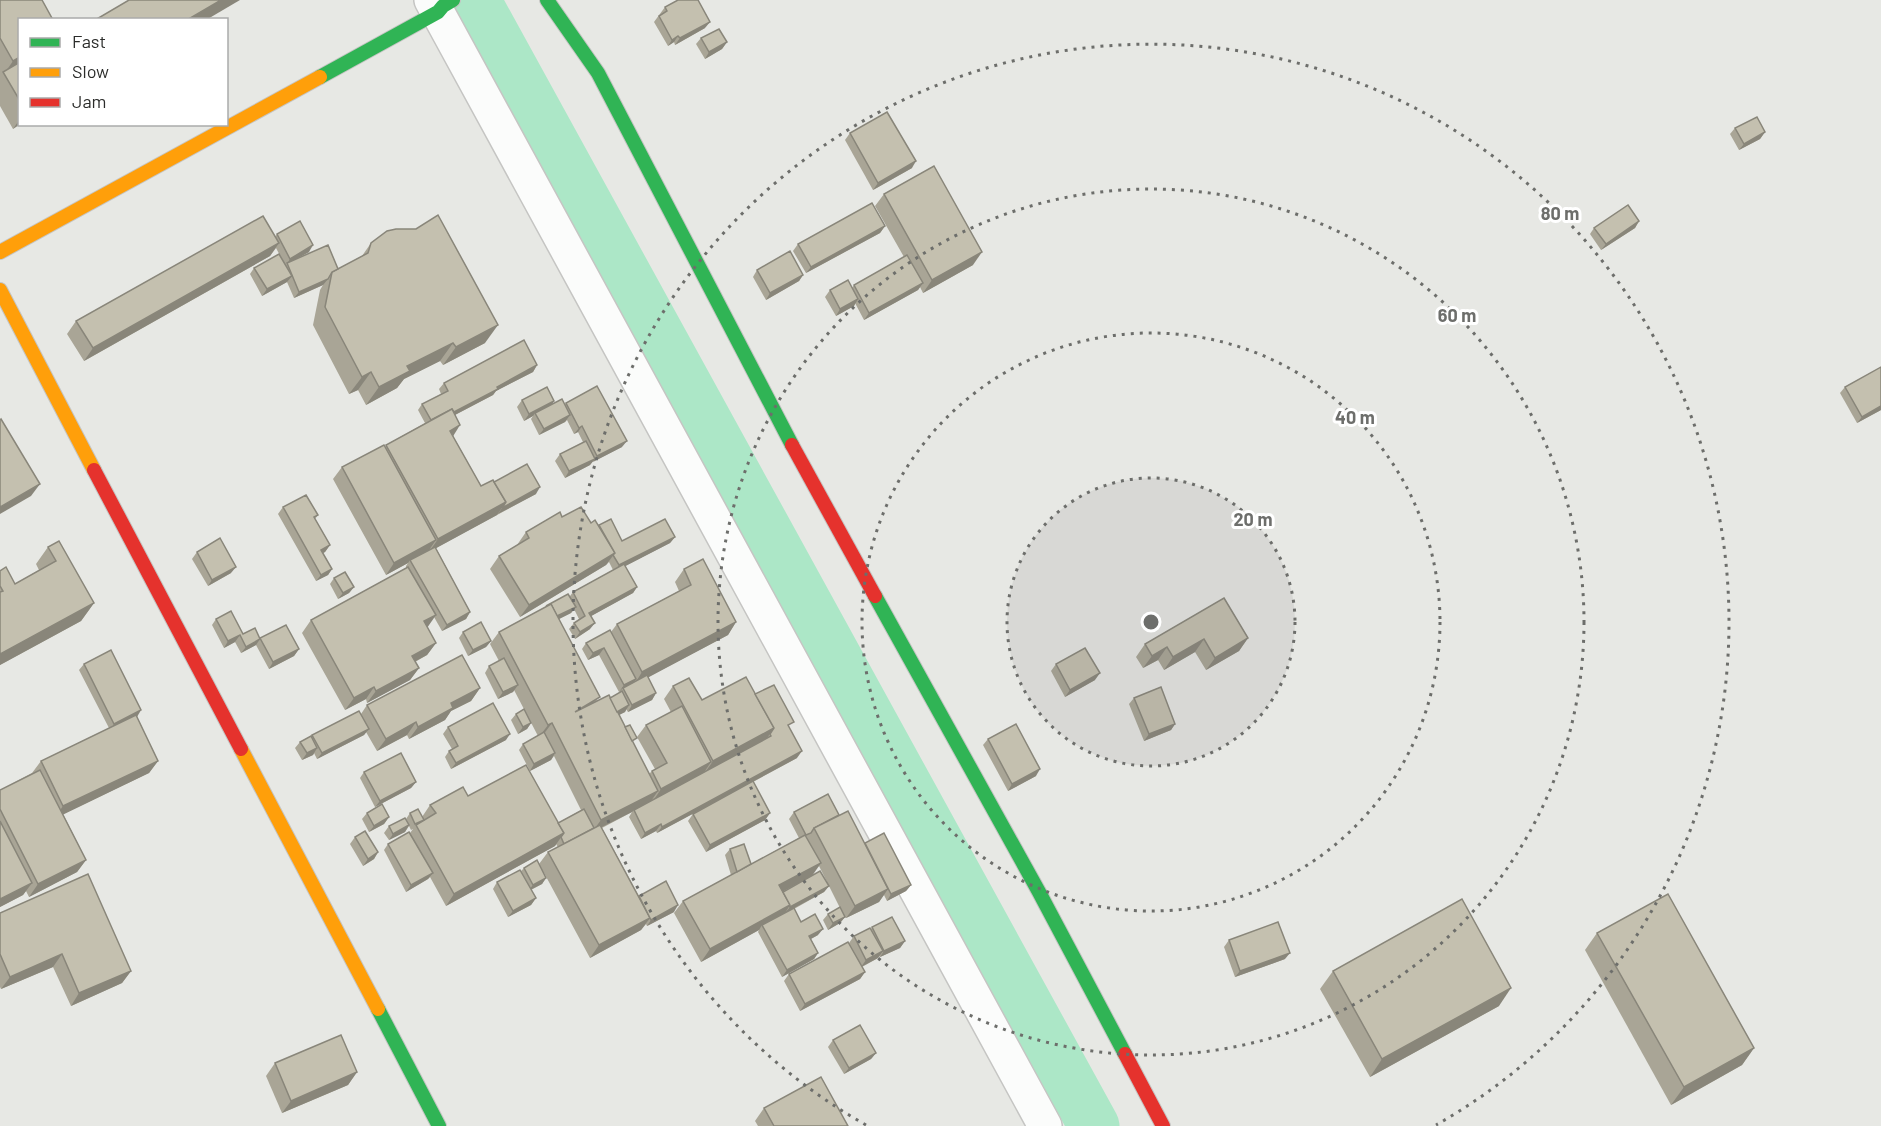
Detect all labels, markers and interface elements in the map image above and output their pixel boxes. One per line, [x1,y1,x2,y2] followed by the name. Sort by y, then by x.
[18,18,228,126] legend
[72,30,106,52] text: Fast
[72,60,109,82] text: Slow
[72,90,106,112] text: Jam
[1541,202,1579,224] text: 80 m
[1438,304,1476,326] text: 60 m
[1335,406,1375,428] text: 40 m
[1234,508,1272,530] text: 20 m
[1141,612,1161,632] centre of rings

